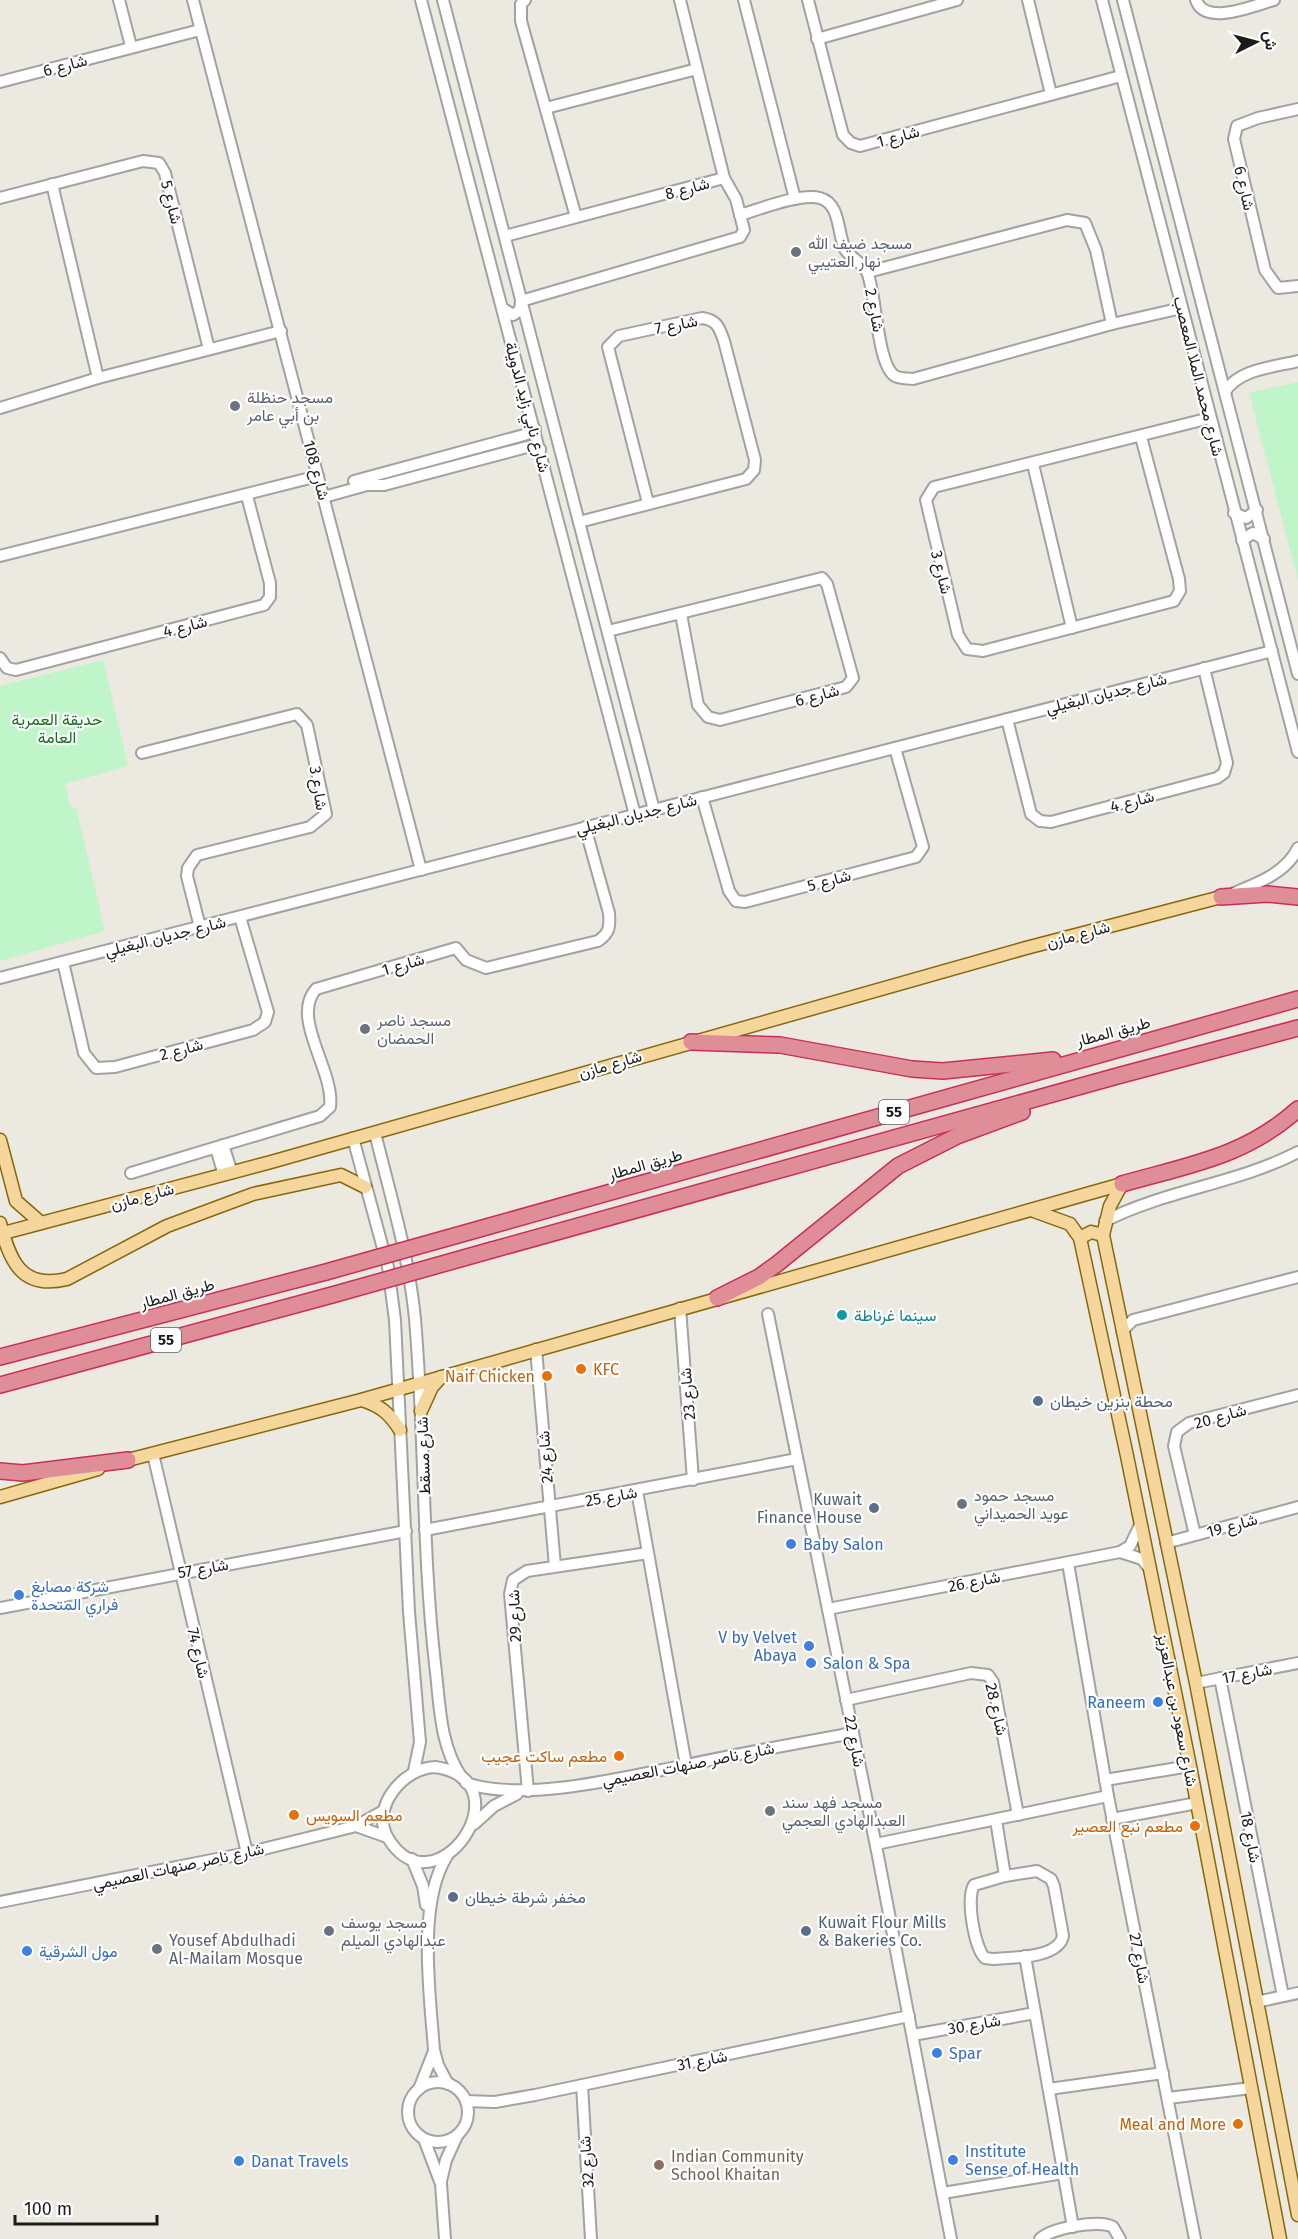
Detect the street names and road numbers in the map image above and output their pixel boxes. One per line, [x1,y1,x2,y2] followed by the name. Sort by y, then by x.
[41,50,90,82] street label: شارع 6
[875,122,922,153] street label: شارع 1
[1228,164,1259,213] street label: شارع 6
[663,173,712,205] street label: شارع 8
[155,178,186,226] street label: شارع 5
[859,287,888,334] street label: شارع 2
[1167,294,1228,459] street label: شارع محمد الملا المعصب
[653,311,700,340] street label: شارع 7
[497,340,554,475] street label: شارع نابي زايد الدويلة
[298,438,334,503] street label: شارع 108
[925,548,956,596] street label: شارع 3
[161,611,210,643] street label: شارع 4
[1044,669,1170,722] street label: شارع جديان البغيلي
[793,680,842,712] street label: شارع 6
[304,765,331,812] street label: شارع 3
[1108,786,1157,818] street label: شارع 4
[574,790,700,843] street label: شارع جديان البغيلي
[805,866,854,897] street label: شارع 5
[103,912,229,965] street label: شارع جديان البغيلي
[1044,917,1112,954] street label: شارع مازن
[380,949,427,982] street label: شارع 1
[1073,1012,1153,1052] street label: طريق المطار
[157,1035,206,1066] street label: شارع 2
[576,1046,645,1084] street label: شارع مازن
[879,1100,909,1124] road number: 55
[605,1145,685,1185] street label: طريق المطار
[108,1179,176,1216] street label: شارع مازن
[137,1274,217,1314] street label: طريق المطار
[151,1328,181,1352] road number: 55
[676,1367,701,1421] street label: شارع 23
[1192,1400,1249,1435] street label: شارع 20
[413,1416,436,1496] street label: شارع مسقط
[534,1430,559,1484] street label: شارع 24
[584,1483,639,1512] street label: شارع 25
[1205,1510,1260,1543] street label: شارع 19
[176,1555,230,1584] street label: شارع 57
[946,1567,1002,1598] street label: شارع 26
[504,1589,527,1643] street label: شارع 29
[182,1626,214,1681] street label: شارع 74
[1151,1631,1202,1789] street label: شارع سعود بن عبدالعزيز
[1221,1659,1274,1690] street label: شارع 17
[979,1681,1012,1738] street label: شارع 28
[838,1714,869,1769] street label: شارع 22
[600,1738,777,1794] street label: شارع ناصر صنهات العصيمي
[1234,1810,1265,1865] street label: شارع 18
[91,1839,266,1898] street label: شارع ناصر صنهات العصيمي
[1123,1931,1154,1985] street label: شارع 27
[946,2011,1002,2040] street label: شارع 30
[675,2046,729,2077] street label: شارع 31
[575,2135,600,2189] street label: شارع 32

